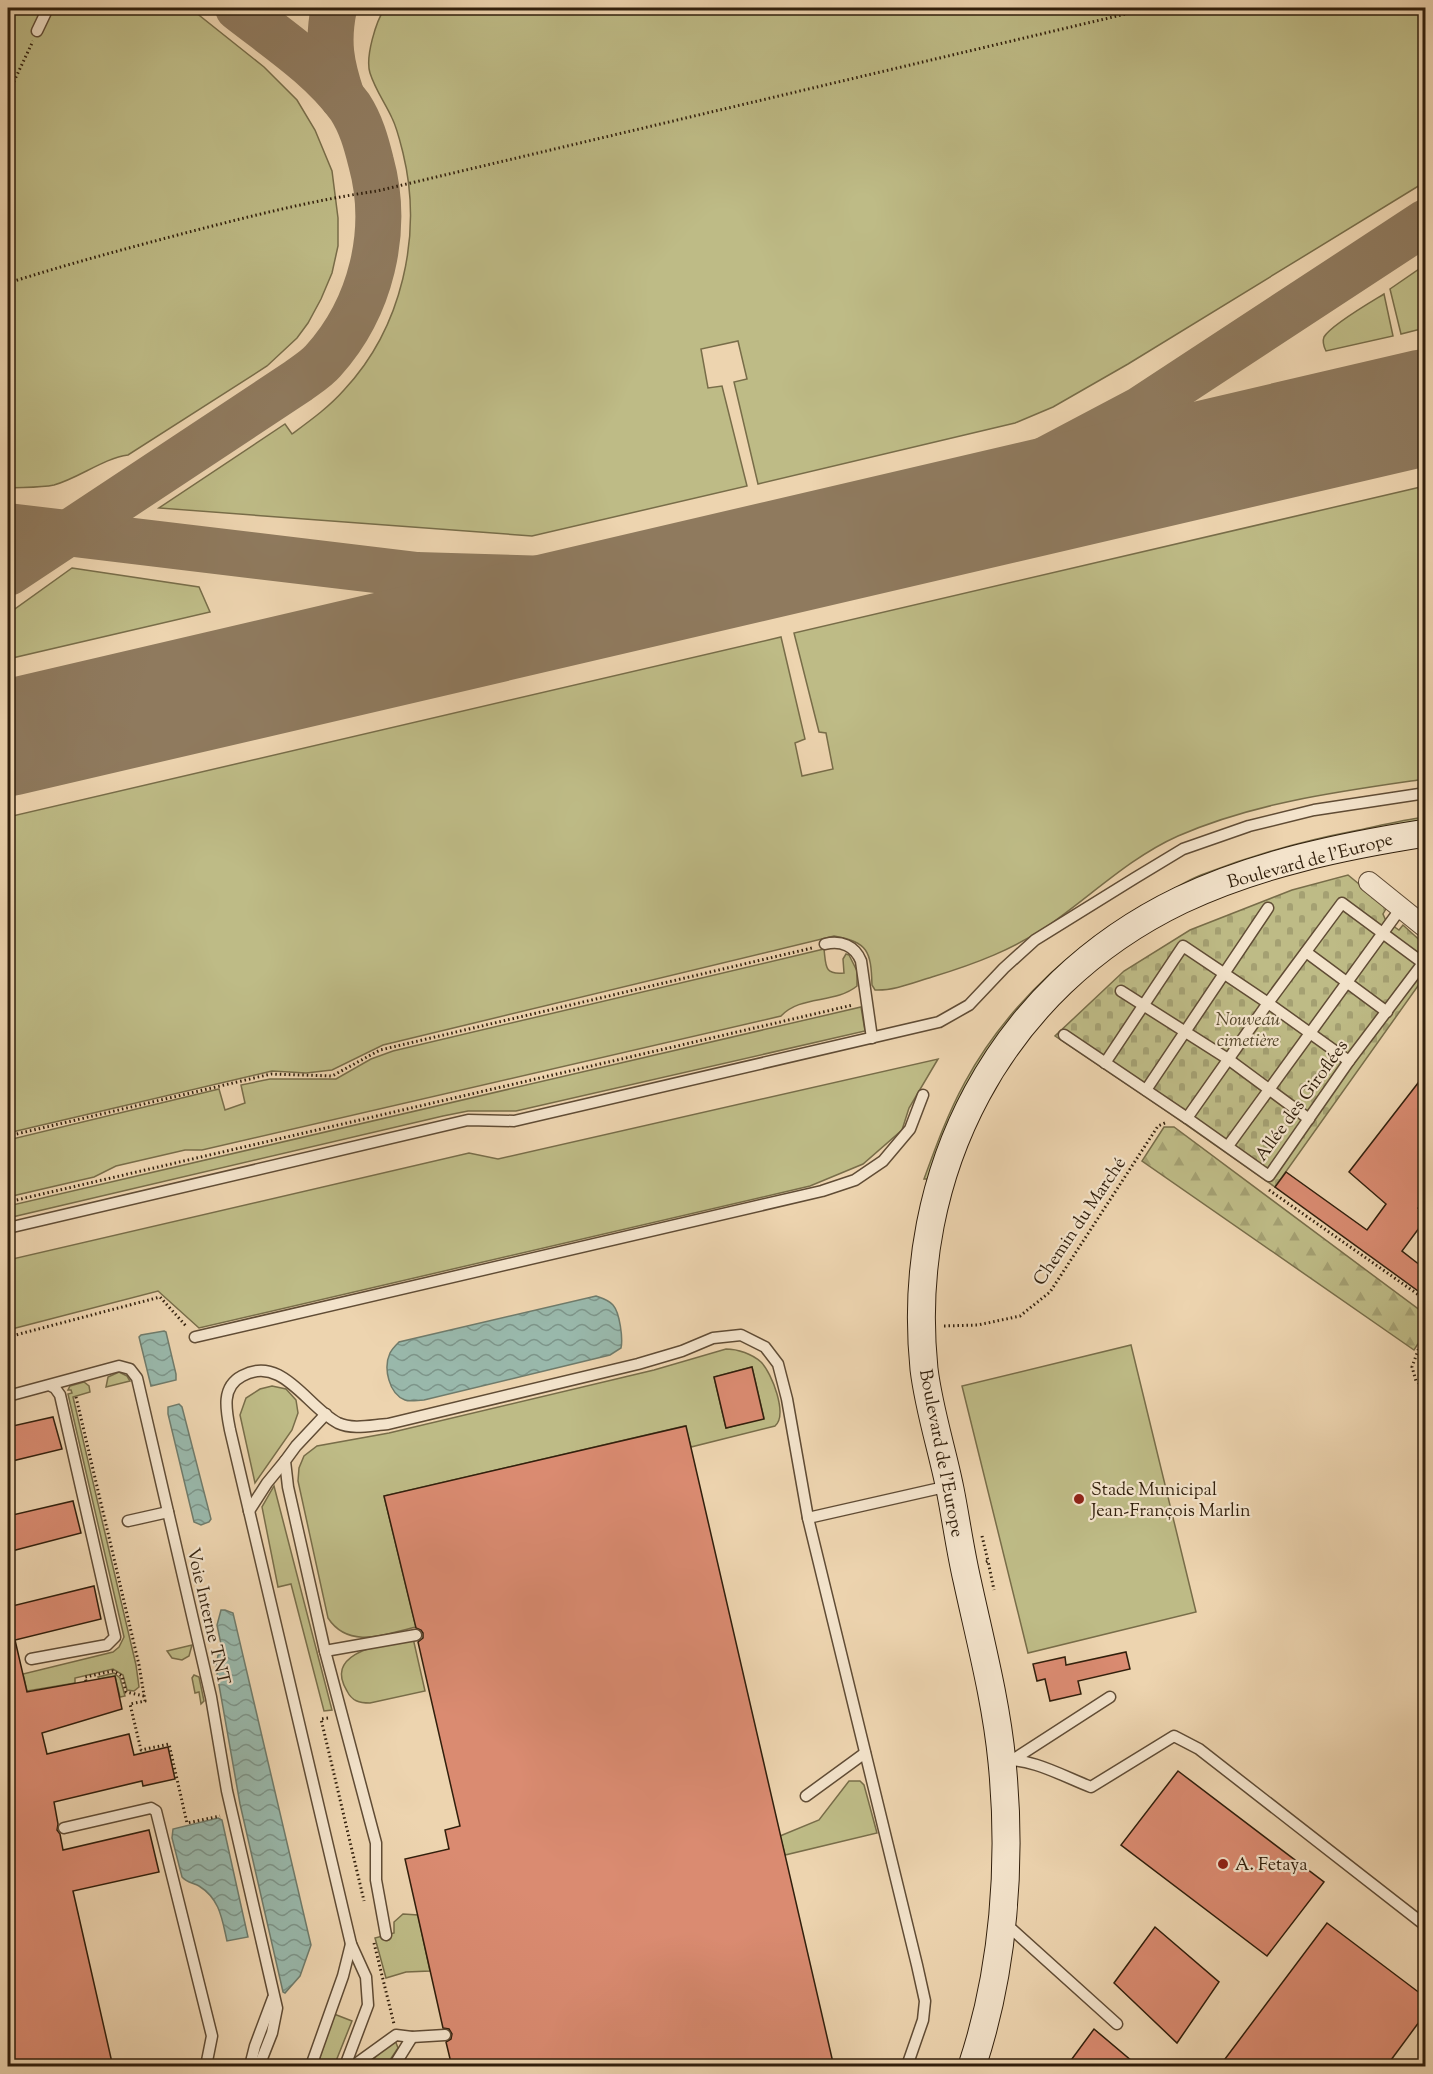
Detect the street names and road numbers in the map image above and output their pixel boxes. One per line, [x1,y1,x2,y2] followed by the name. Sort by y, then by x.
[1225,827,1396,897] street label: Boulevard de l'Europe
[1250,1035,1356,1167] street label: Allée des Giroflées
[1028,1153,1133,1292] street label: Chemin du Marché
[911,1367,969,1540] street label: Boulevard de l'Europe
[179,1545,236,1688] street label: Voie Interne TNT

